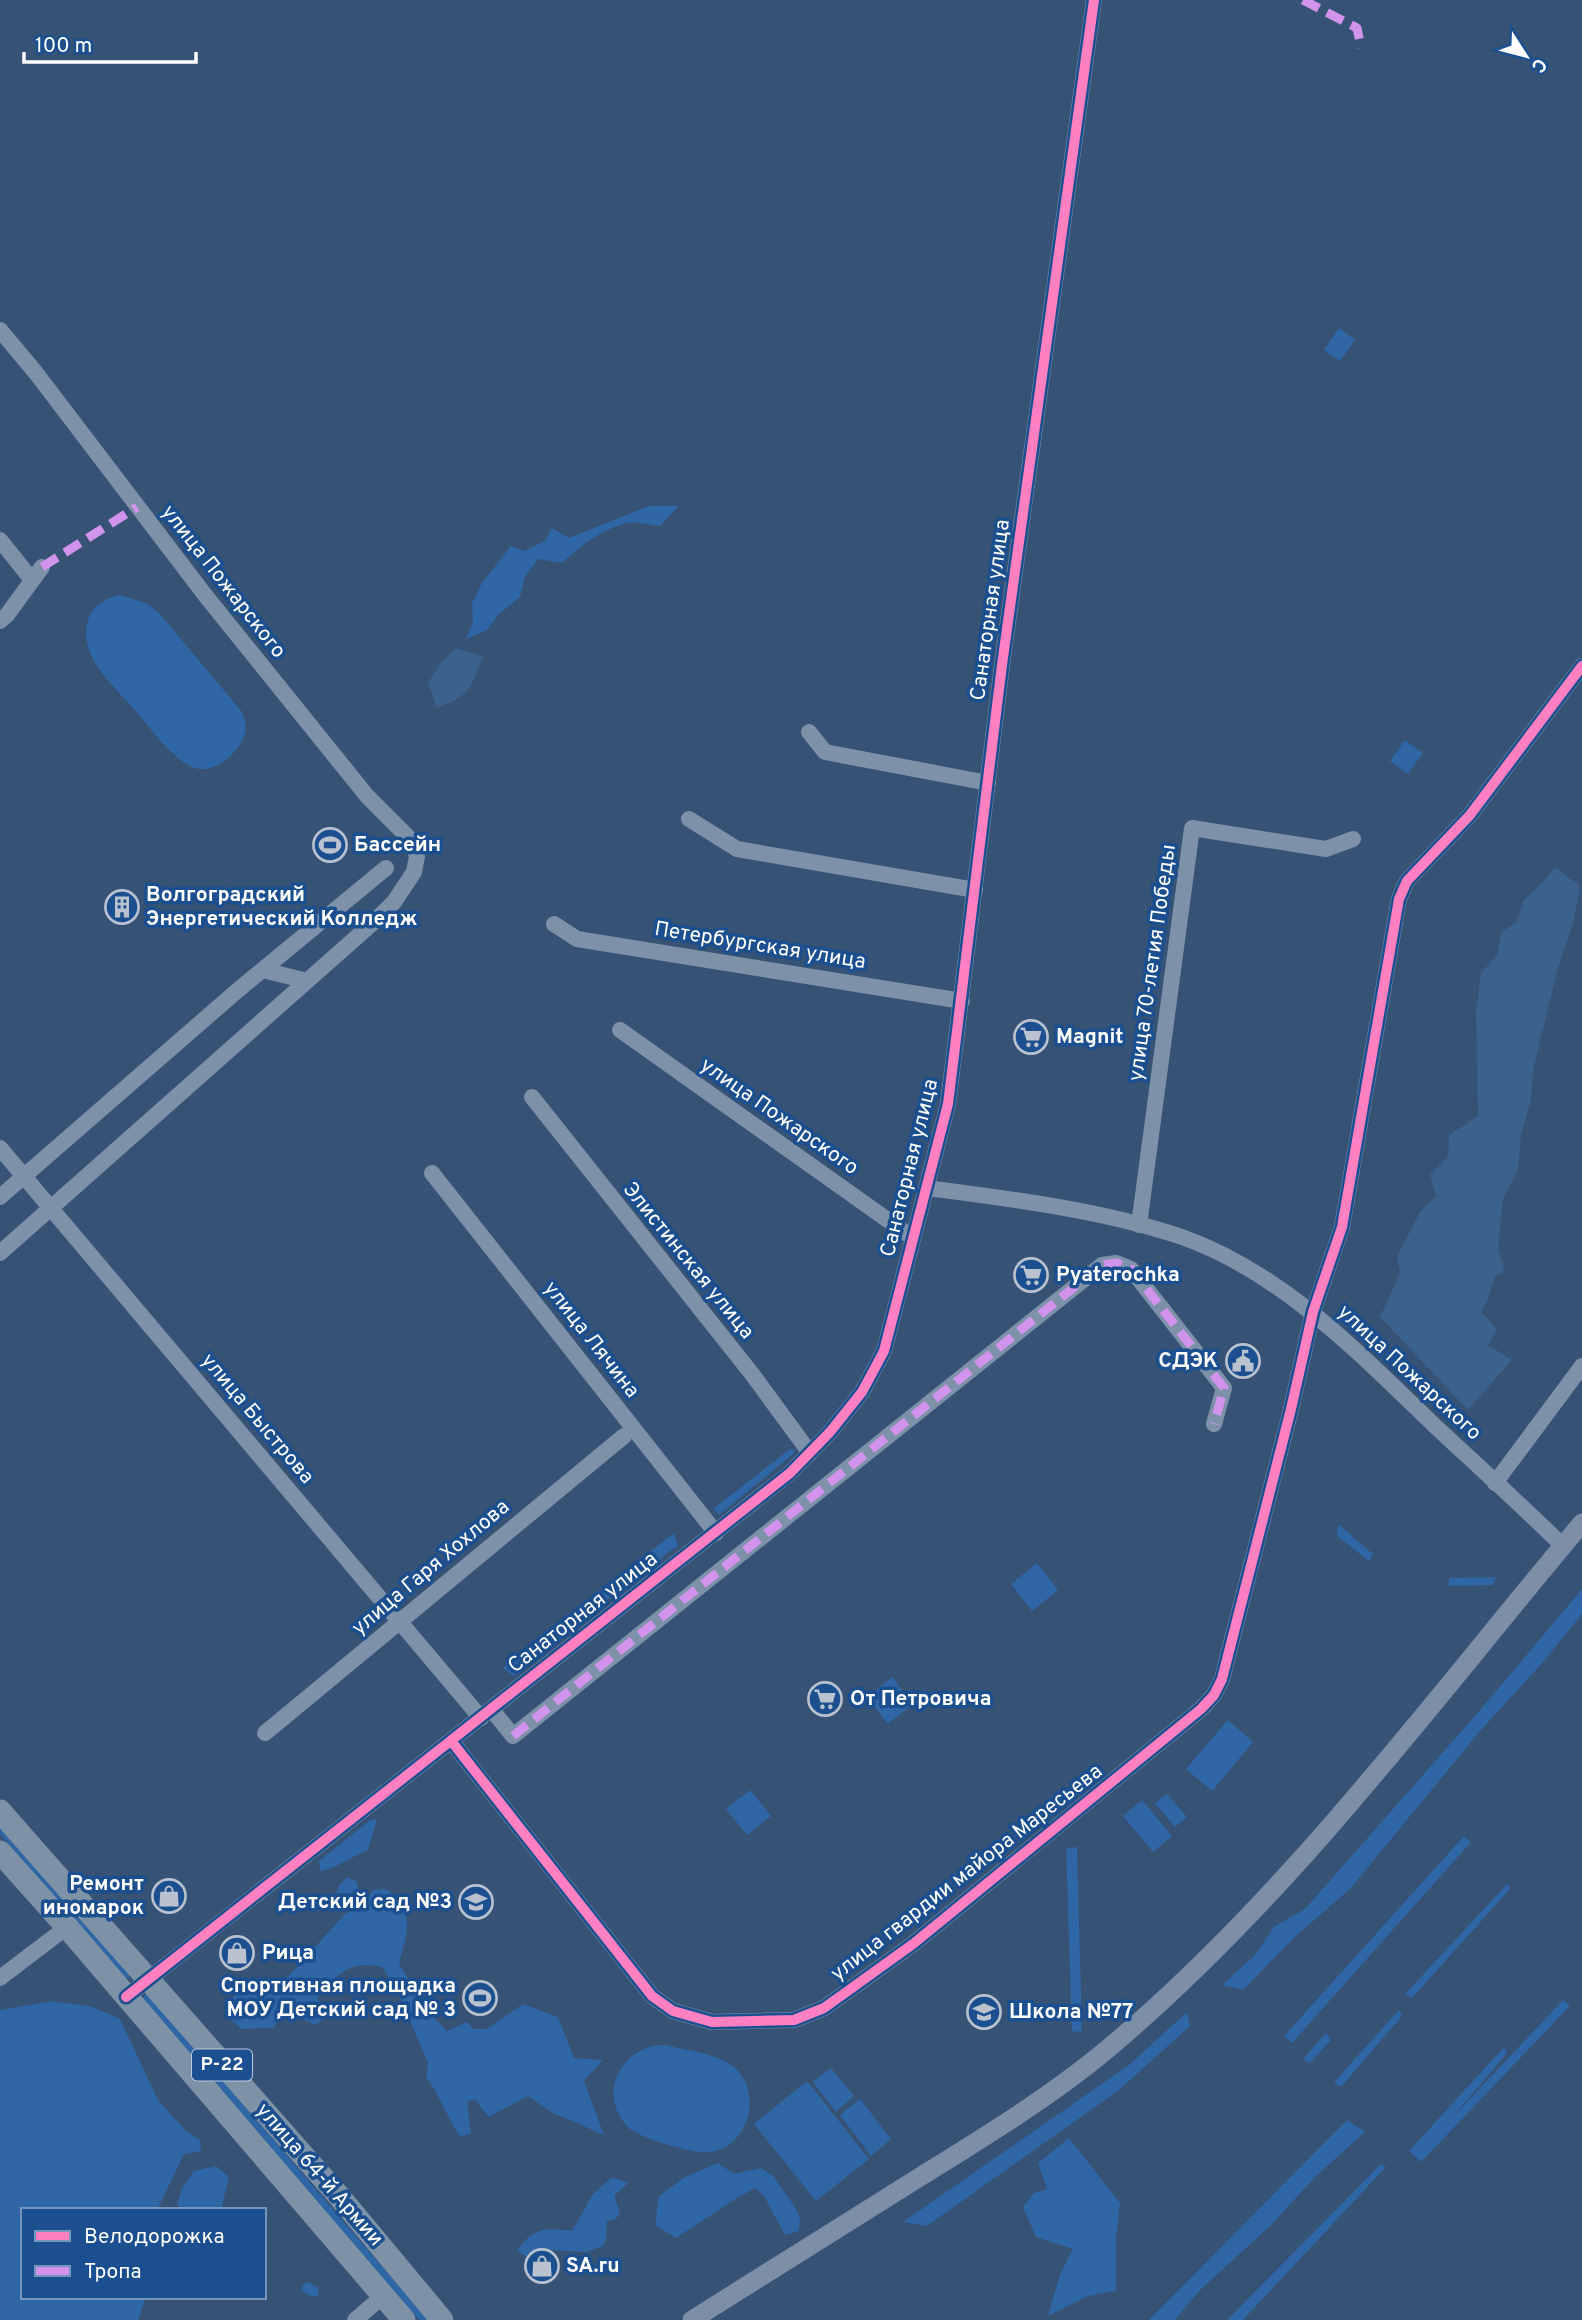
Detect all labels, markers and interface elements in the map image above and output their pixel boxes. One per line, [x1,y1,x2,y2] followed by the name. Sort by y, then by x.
[24,21,196,65] scale bar
[1491,21,1561,91] north arrow
[35,33,92,60] text: 100 m
[1525,53,1551,77] text: С
[155,500,291,664] street label: улица Пожарского
[965,518,1017,702] street label: Санаторная улица
[311,826,349,864] sports icon: Бассейн
[354,832,441,859] place label: Бассейн
[1123,843,1183,1083] street label: улица 70-летия Победы
[146,882,417,933] place label: Волгоградский Энергетический Колледж
[103,888,141,926] building icon: Волгоградский Энергетический Колледж
[652,916,868,976] street label: Петербургская улица
[1012,1018,1050,1056] supermarket icon: Magnit
[1056,1024,1124,1051] place label: Magnit
[694,1052,864,1182] street label: улица Пожарского
[875,1076,945,1260] street label: Санаторная улица
[616,1177,760,1345] street label: Элистинская улица
[1012,1256,1050,1294] supermarket icon: Pyaterochka
[1056,1262,1180,1289] place label: Pyaterochka
[537,1276,645,1404] street label: улица Лячина
[1331,1299,1487,1447] street label: улица Пожарского
[1224,1342,1262,1380] public building icon: СДЭК
[194,1348,320,1490] street label: улица Быстрова
[1158,1348,1218,1375] place label: СДЭК
[346,1494,516,1642] street label: улица Гаря Хохлова
[503,1546,663,1680] street label: Санаторная улица
[806,1680,844,1718] supermarket icon: От Петровича
[850,1686,991,1713] place label: От Петровича
[826,1758,1108,1988] street label: улица гвардии майора Маресьева
[43,1871,144,1922] place label: Ремонт иномарок
[150,1877,188,1915] shop icon: Ремонт иномарок
[457,1883,495,1921] school or university icon: Детский сад №3
[278,1889,452,1916] place label: Детский сад №3
[218,1934,256,1972] shop icon: Рица
[262,1940,314,1967] place label: Рица
[220,1973,456,2024] place label: Спортивная площадка МОУ Детский сад № 3
[461,1979,499,2017] sports icon: Спортивная площадка МОУ Детский сад № 3
[965,1993,1003,2031] school or university icon: Школа №77
[1009,1999,1133,2026] place label: Школа №77
[192,2050,252,2080] road number: Р-22
[249,2098,389,2252] street label: улица 64-й Армии
[21,2208,266,2299] legend
[84,2224,224,2251] text: Велодорожка
[523,2247,561,2285] shop icon: SA.ru
[566,2253,620,2280] place label: SA.ru
[84,2259,142,2286] text: Тропа

